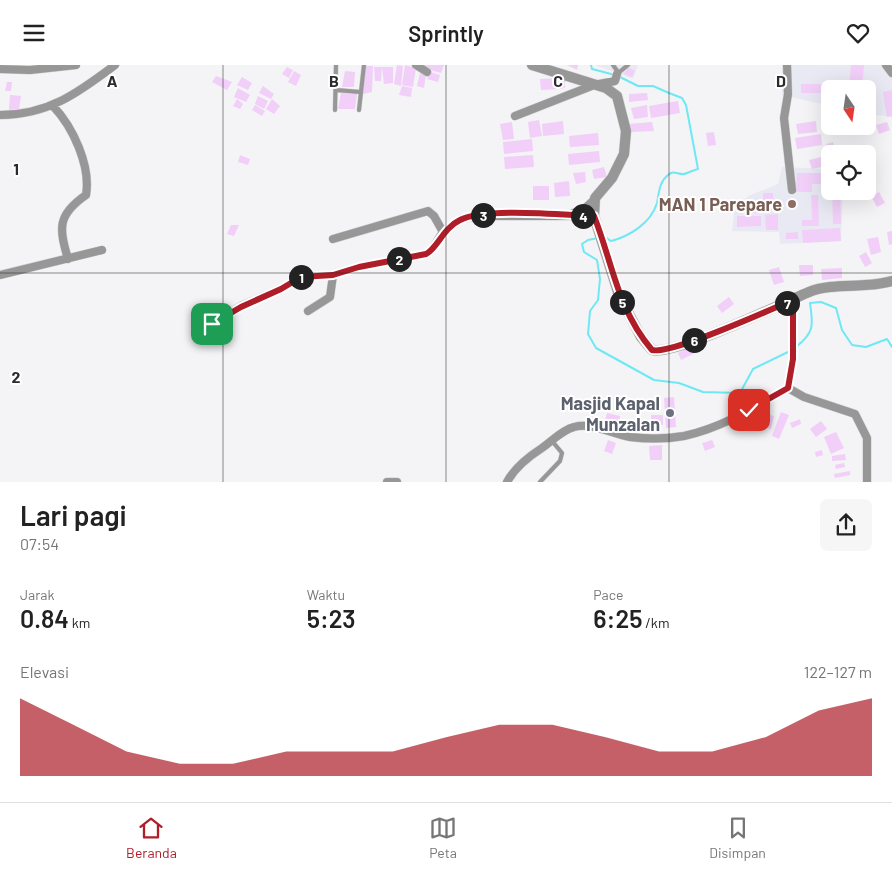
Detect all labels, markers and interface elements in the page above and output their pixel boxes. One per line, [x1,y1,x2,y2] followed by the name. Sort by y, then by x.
[20,19,48,47] icon: menu
[844,19,872,47] icon: heart
[408,20,484,46] text: Sprintly
[107,71,118,90] text: A
[329,71,339,90] text: B
[553,71,563,90] text: C
[776,71,786,90] text: D
[821,80,876,135] north arrow
[821,80,876,200] map controls
[821,145,876,200] button: locate
[13,159,19,178] text: 1
[659,193,782,215] place label: MAN 1 Parepare
[786,198,798,210] marker: MAN 1 Parepare
[470,203,496,227] pin: 3
[570,203,596,229] pin: 4
[480,207,487,224] text: 3
[579,208,588,225] text: 4
[386,247,412,271] pin: 2
[396,251,403,268] text: 2
[288,265,314,289] pin: 1
[299,269,304,286] text: 1
[610,289,634,315] pin: 5
[774,291,800,315] pin: 7
[619,294,626,311] text: 5
[784,295,791,312] text: 7
[191,303,233,345] pin
[198,310,226,338] icon: arrive
[682,327,706,353] pin: 6
[691,332,698,349] text: 6
[12,367,21,386] text: 2
[728,389,770,431] pin
[561,392,660,435] place label: Masjid Kapal Munzalan
[735,396,763,424] icon: check
[664,407,676,419] marker: Masjid Kapal Munzalan
[20,498,127,532] text: Lari pagi
[820,499,872,551] button: share
[20,534,59,553] text: 07:54
[20,586,54,603] text: Jarak
[307,586,345,603] text: Waktu
[593,586,623,603] text: Pace
[20,603,69,633] text: 0.84
[307,603,356,633] text: 5:23
[593,603,642,633] text: 6:25
[69,614,90,631] text: km
[642,614,669,631] text: /km
[20,662,69,681] text: Elevasi
[804,662,872,681] text: 122–127 m
[126,814,177,861] tab: Beranda
[429,814,457,861] tab: Peta
[709,814,766,861] tab: Disimpan

